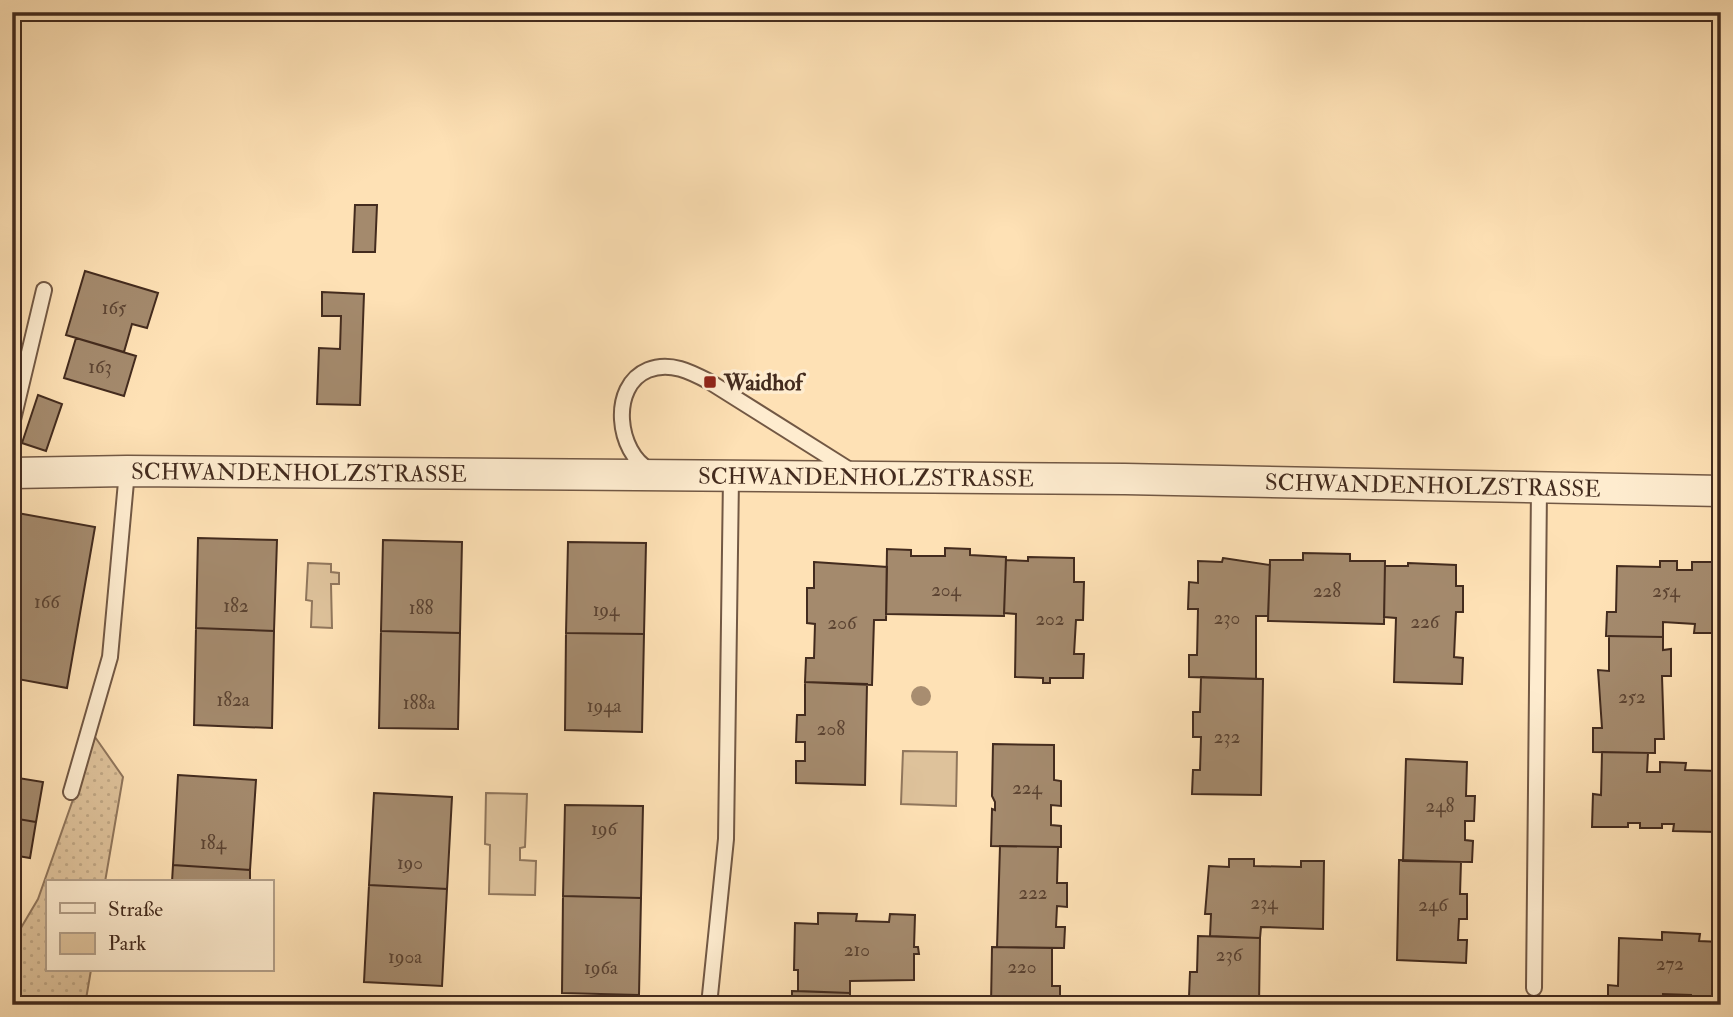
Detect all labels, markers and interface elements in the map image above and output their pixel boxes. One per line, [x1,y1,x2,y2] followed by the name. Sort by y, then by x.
[102,296,127,320] house number: 165
[88,355,112,379] house number: 163
[723,368,806,397] place label: Waidhof
[702,374,718,390] marker: Waidhof
[131,457,467,488] street label: SCHWANDENHOLZSTRASSE
[698,461,1034,493] street label: SCHWANDENHOLZSTRASSE
[1265,467,1601,503] street label: SCHWANDENHOLZSTRASSE
[931,578,962,602] house number: 204
[1313,579,1341,603] house number: 228
[1652,579,1681,603] house number: 254
[34,590,61,614] house number: 166
[223,594,249,618] house number: 182
[409,596,433,620] house number: 188
[593,598,620,622] house number: 194
[1214,606,1240,630] house number: 230
[1035,607,1065,631] house number: 202
[1411,610,1441,634] house number: 226
[828,611,858,635] house number: 206
[1618,685,1646,709] house number: 252
[216,688,250,712] house number: 182a
[403,691,435,715] house number: 188a
[587,694,621,718] house number: 194a
[817,717,845,741] house number: 208
[1214,725,1240,749] house number: 232
[1012,776,1043,800] house number: 224
[1426,794,1454,818] house number: 248
[591,817,618,841] house number: 196
[200,831,227,855] house number: 184
[397,851,423,875] house number: 190
[46,880,273,972] legend
[1019,881,1047,905] house number: 222
[1250,891,1278,915] house number: 234
[1418,893,1449,917] house number: 246
[108,896,163,923] text: Straße
[108,930,146,957] text: Park
[844,938,870,962] house number: 210
[1216,943,1244,967] house number: 236
[388,945,422,969] house number: 190a
[1656,952,1684,976] house number: 272
[1007,955,1037,979] house number: 220
[584,956,618,980] house number: 196a

